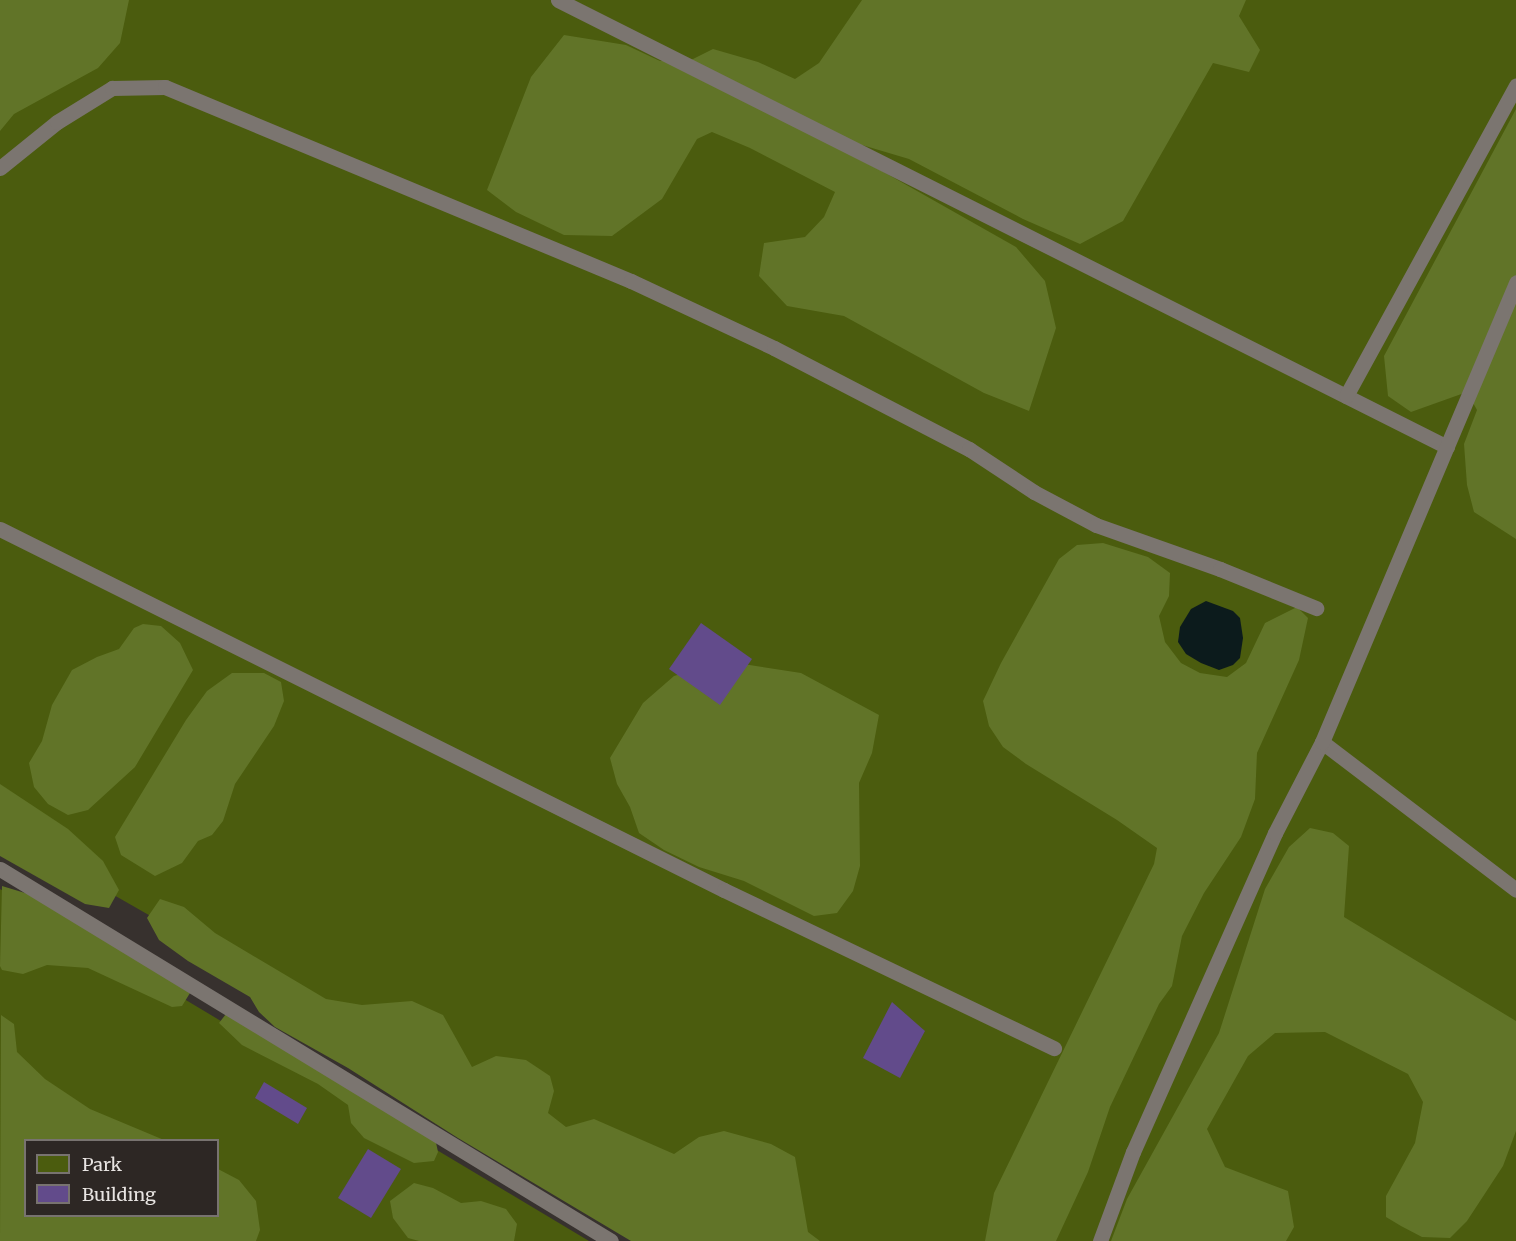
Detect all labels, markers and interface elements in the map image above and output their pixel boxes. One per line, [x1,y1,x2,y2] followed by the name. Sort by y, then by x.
[24,1139,219,1217] legend
[82,1153,122,1176] text: Park
[82,1183,156,1206] text: Building

